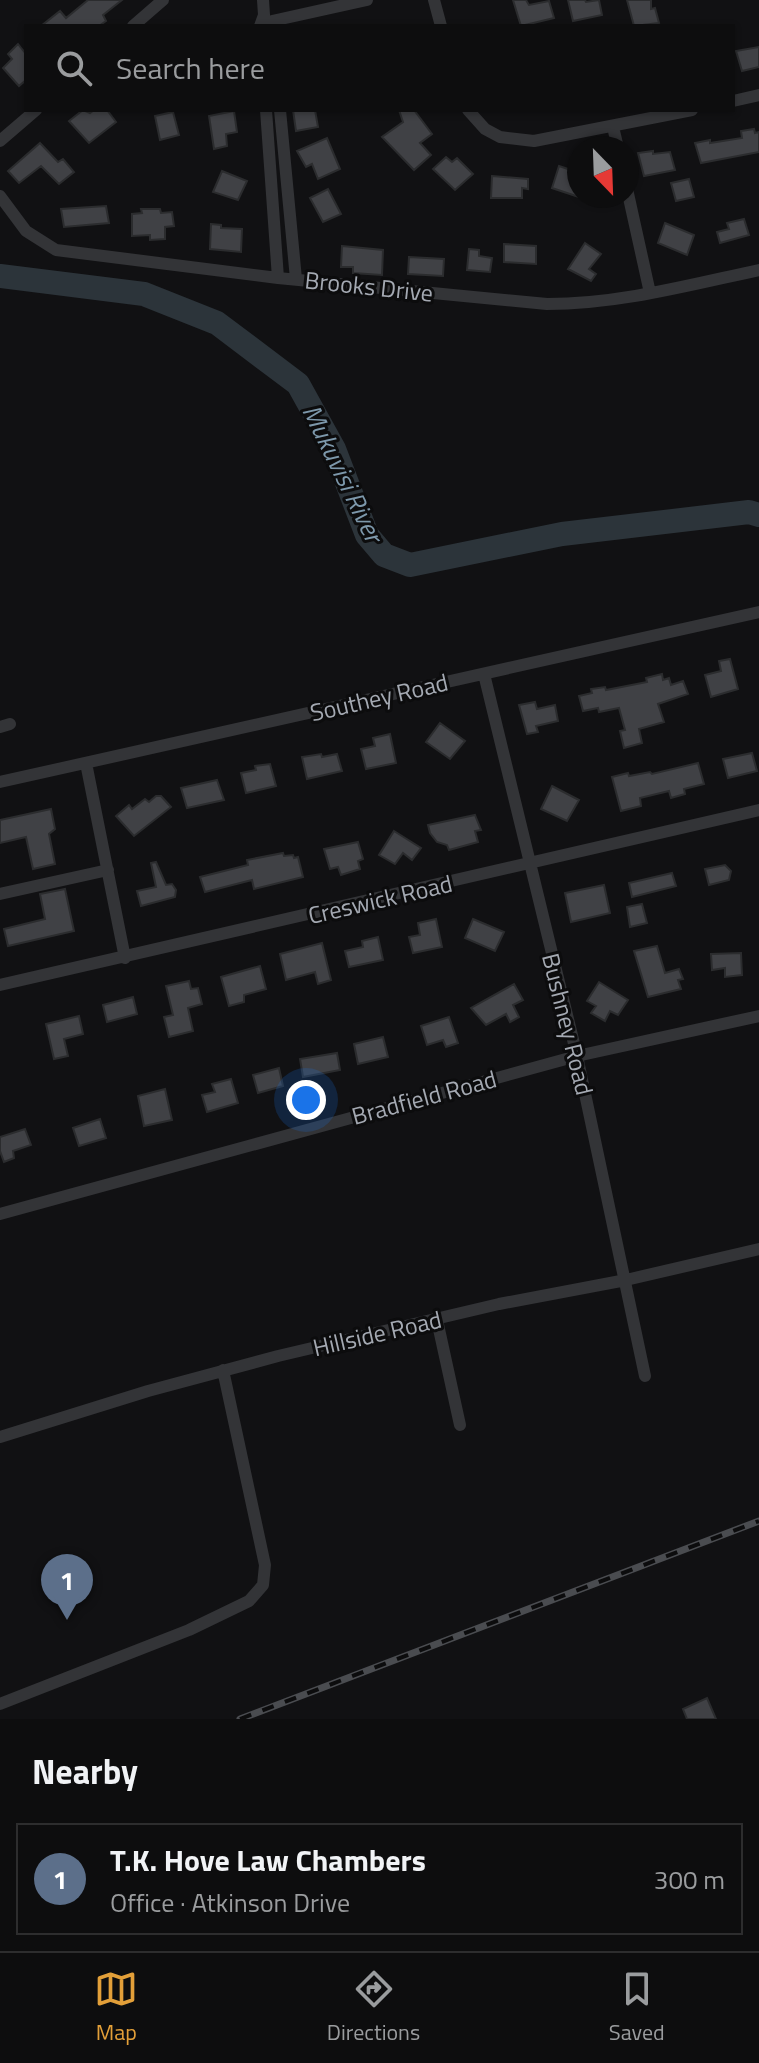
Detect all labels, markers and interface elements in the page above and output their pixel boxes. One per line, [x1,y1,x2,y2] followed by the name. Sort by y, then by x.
[24,24,735,112] search box
[116,45,265,91] text: Search here
[52,46,96,90] icon: search
[567,136,639,208] north arrow
[303,261,435,311] street label: Brooks Drive
[293,398,394,551] water label: Mukuvisi River
[307,664,451,730] street label: Southey Road
[304,865,456,933] street label: Creswick Road
[533,949,603,1099] street label: Bushney Road
[348,1060,500,1134] street label: Bradfield Road
[286,1080,326,1120] your location
[309,1301,445,1365] street label: Hillside Road
[41,1554,93,1620] pin: 1
[32,1745,138,1797] text: Nearby
[110,1837,426,1883] text: T.K. Hove Law Chambers
[53,1860,67,1899] text: 1
[654,1860,725,1899] text: 300 m
[110,1883,350,1922] text: Office · Atkinson Drive
[94,1967,138,2049] tab: Map
[327,1967,420,2049] tab: Directions
[609,1967,665,2049] tab: Saved

